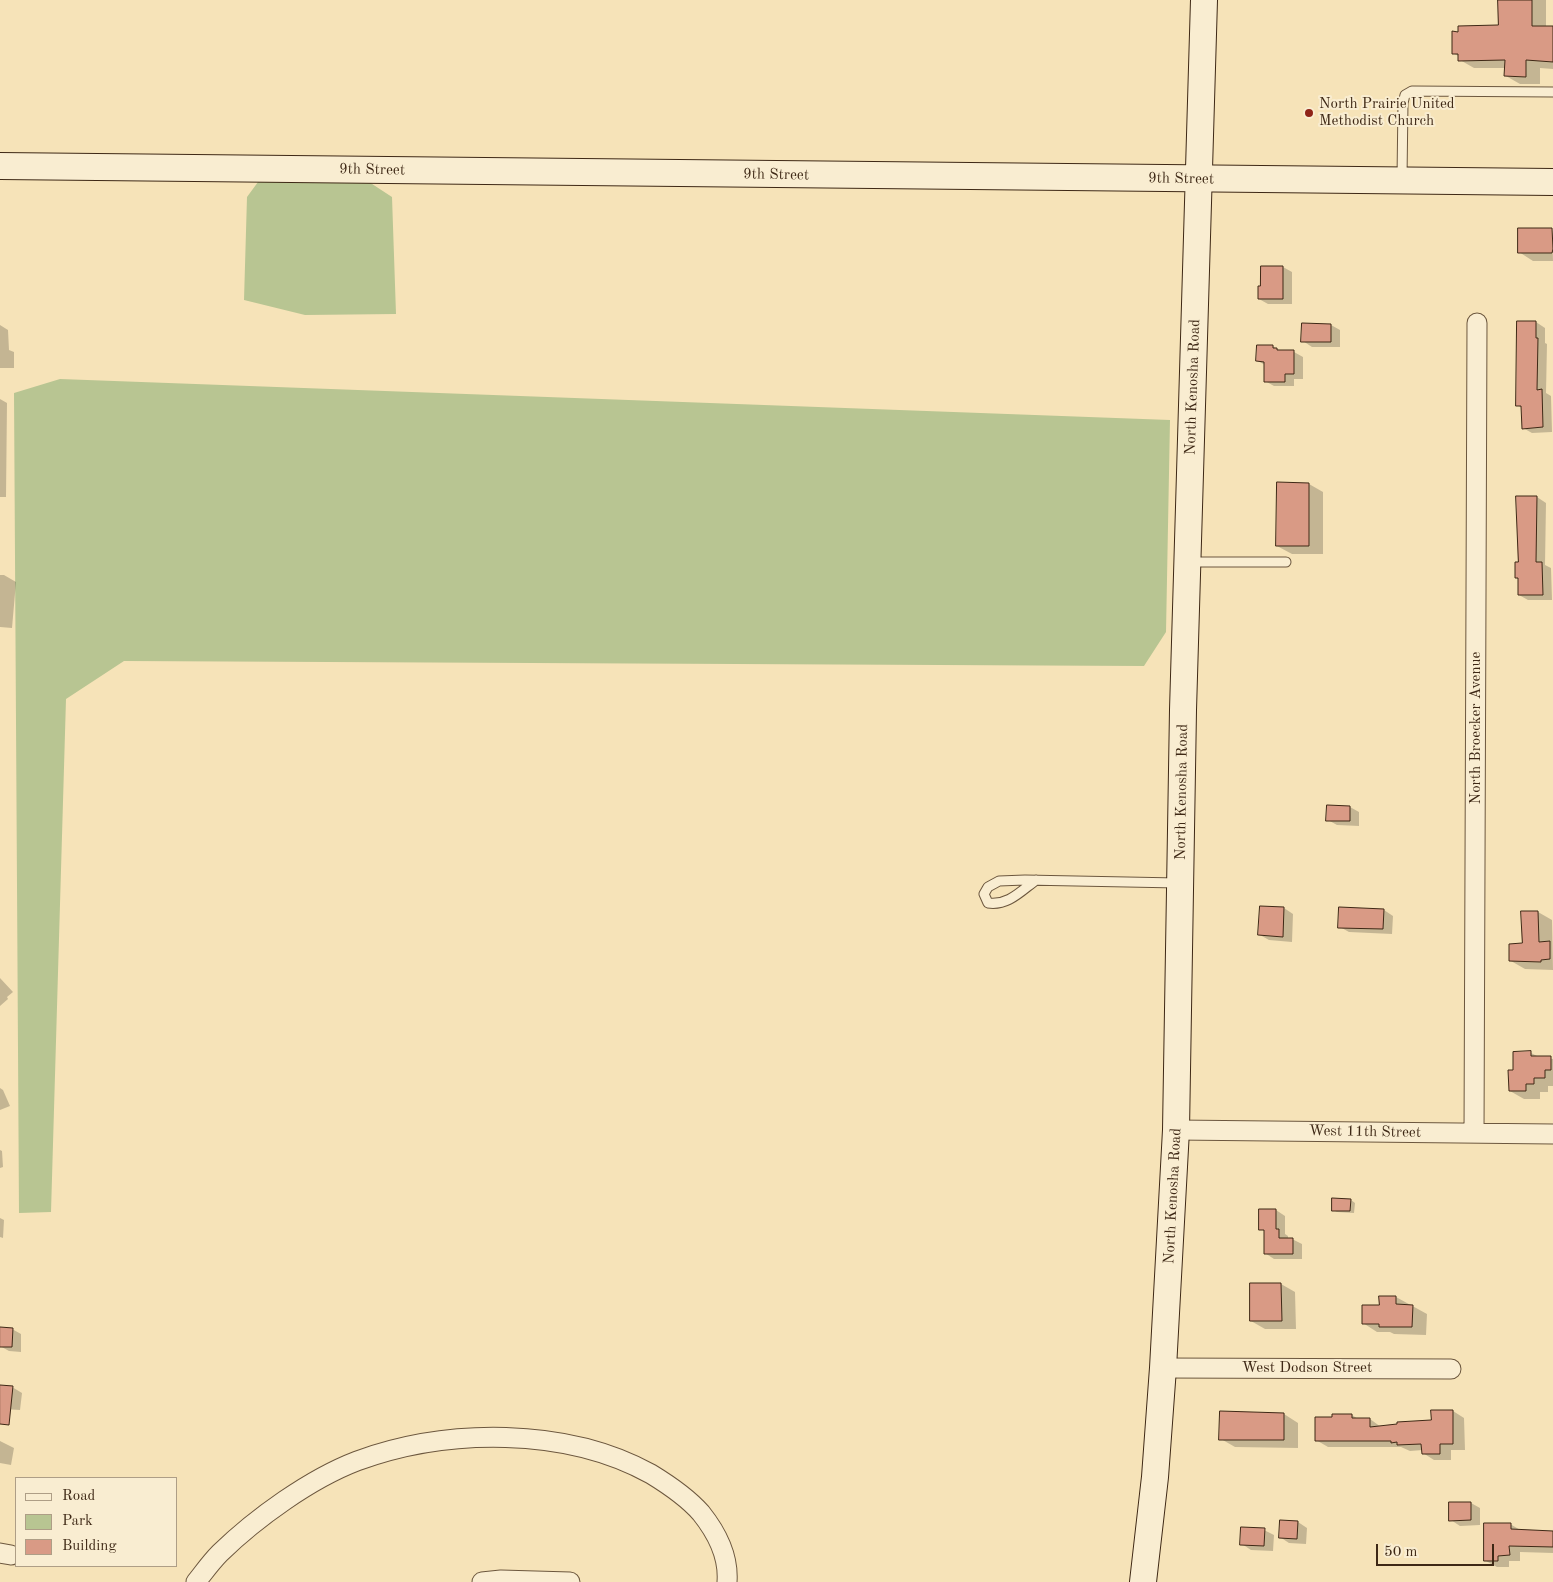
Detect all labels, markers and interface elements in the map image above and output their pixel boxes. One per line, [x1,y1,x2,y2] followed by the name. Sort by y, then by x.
[1319,95,1455,130] place label: North Prairie United Methodist Church
[1303,107,1315,119] marker: North Prairie United Methodist Church
[339,160,405,180] street label: 9th Street
[743,165,809,185] street label: 9th Street
[1148,169,1214,189] street label: 9th Street
[1182,319,1204,455] street label: North Kenosha Road
[1467,652,1485,804] street label: North Broecker Avenue
[1172,724,1192,860] street label: North Kenosha Road
[1309,1122,1421,1142] street label: West 11th Street
[1160,1128,1186,1264] street label: North Kenosha Road
[1242,1359,1372,1377] street label: West Dodson Street
[15,1477,178,1567] legend
[62,1489,95,1504] text: Road
[62,1514,93,1529] text: Park
[1378,1534,1496,1566] scale bar
[62,1539,117,1554] text: Building
[1384,1545,1418,1560] text: 50 m

